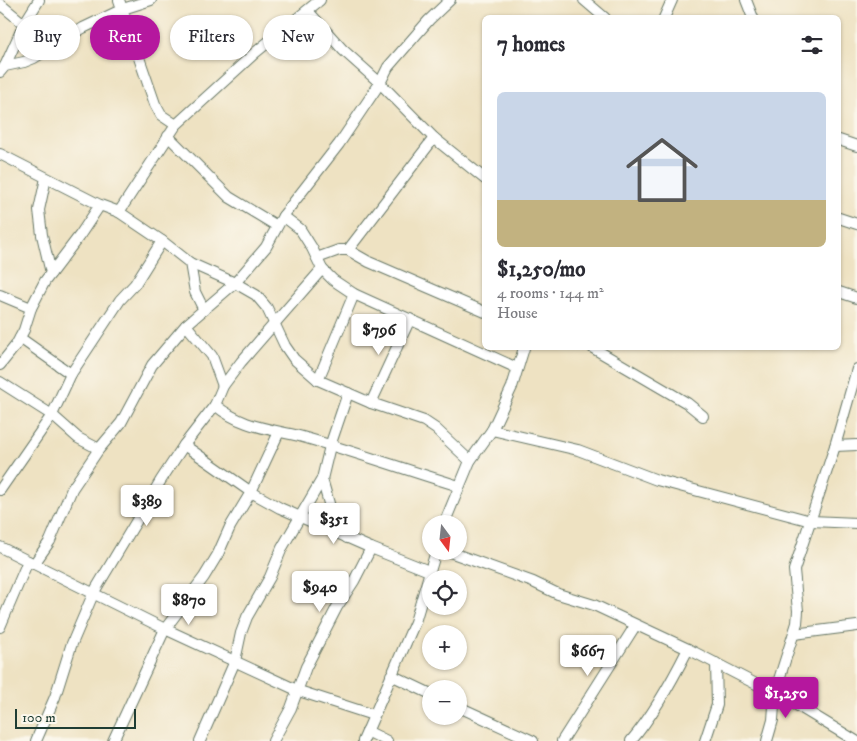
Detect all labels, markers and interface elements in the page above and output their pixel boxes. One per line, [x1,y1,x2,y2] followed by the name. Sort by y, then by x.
[15,15,80,60] chip: Buy
[90,15,160,60] chip: Rent
[170,15,253,60] chip: Filters
[263,15,332,60] chip: New
[798,31,826,59] icon: filters
[497,32,565,58] text: 7 homes
[617,125,707,215] icon: home
[497,257,585,283] text: $1,250/mo
[497,283,604,303] text: 4 rooms · 144 m²
[497,303,538,323] text: House
[349,314,409,356] pin: $796
[362,320,396,340] text: $796
[117,484,177,527] pin: $389
[132,491,162,511] text: $389
[304,502,364,545] pin: $351
[320,509,348,529] text: $351
[422,515,468,560] north arrow
[422,515,467,725] map controls
[290,570,350,613] pin: $940
[422,570,467,615] button: locate
[303,577,337,597] text: $940
[159,584,219,626] pin: $870
[172,590,206,610] text: $870
[422,625,467,670] button: +
[558,634,618,677] pin: $667
[571,641,605,661] text: $667
[745,676,827,719] pin: $1,250
[422,680,467,725] button: −
[764,683,808,703] text: $1,250
[15,706,136,729] scale bar
[22,709,56,727] text: 100 m

